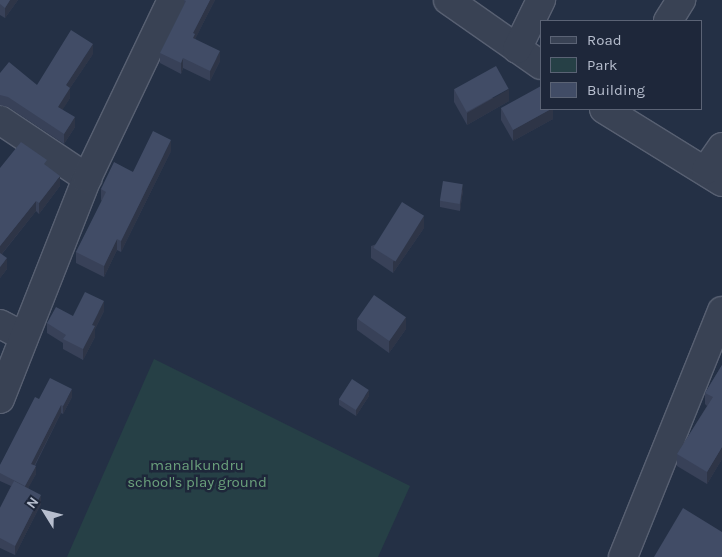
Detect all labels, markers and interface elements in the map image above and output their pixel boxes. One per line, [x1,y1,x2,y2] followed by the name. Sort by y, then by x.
[540,20,702,110] legend
[587,31,622,49] text: Road
[587,56,617,74] text: Park
[587,81,645,99] text: Building
[127,456,267,491] park label: manalkundru school's play ground
[20,487,70,537] north arrow
[23,494,42,512] text: N

